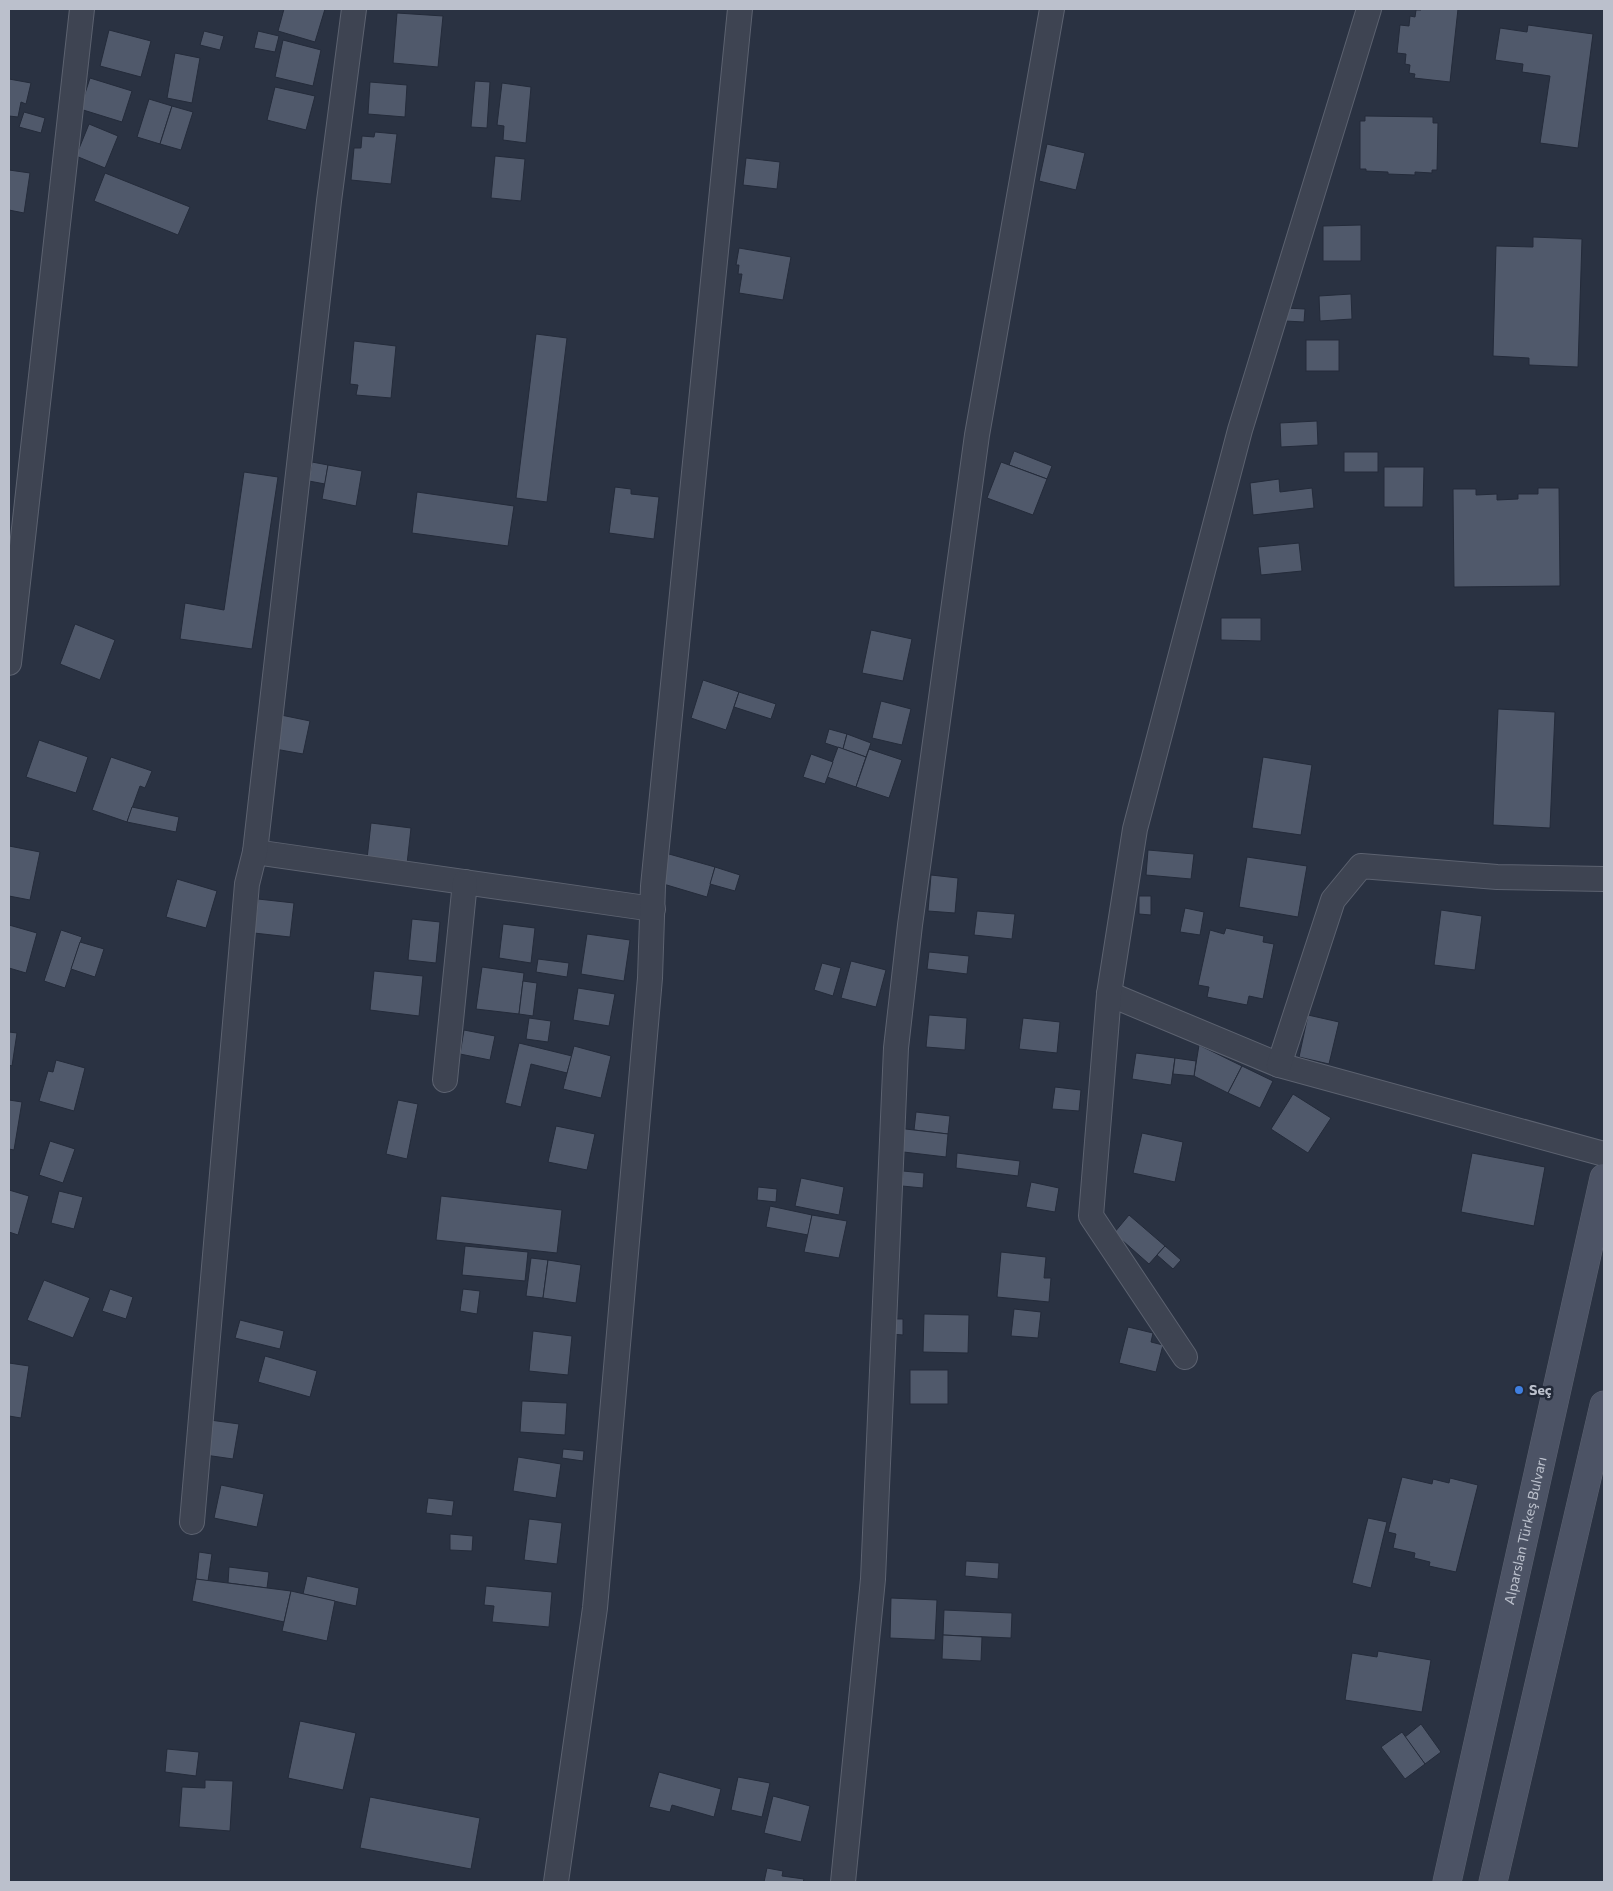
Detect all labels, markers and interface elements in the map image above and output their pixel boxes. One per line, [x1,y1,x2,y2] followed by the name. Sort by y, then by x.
[1529,1381,1552,1398] place label: Seç
[1513,1384,1525,1396] marker: Seç
[1500,1455,1550,1606] street label: Alparslan Türkeş Bulvarı

